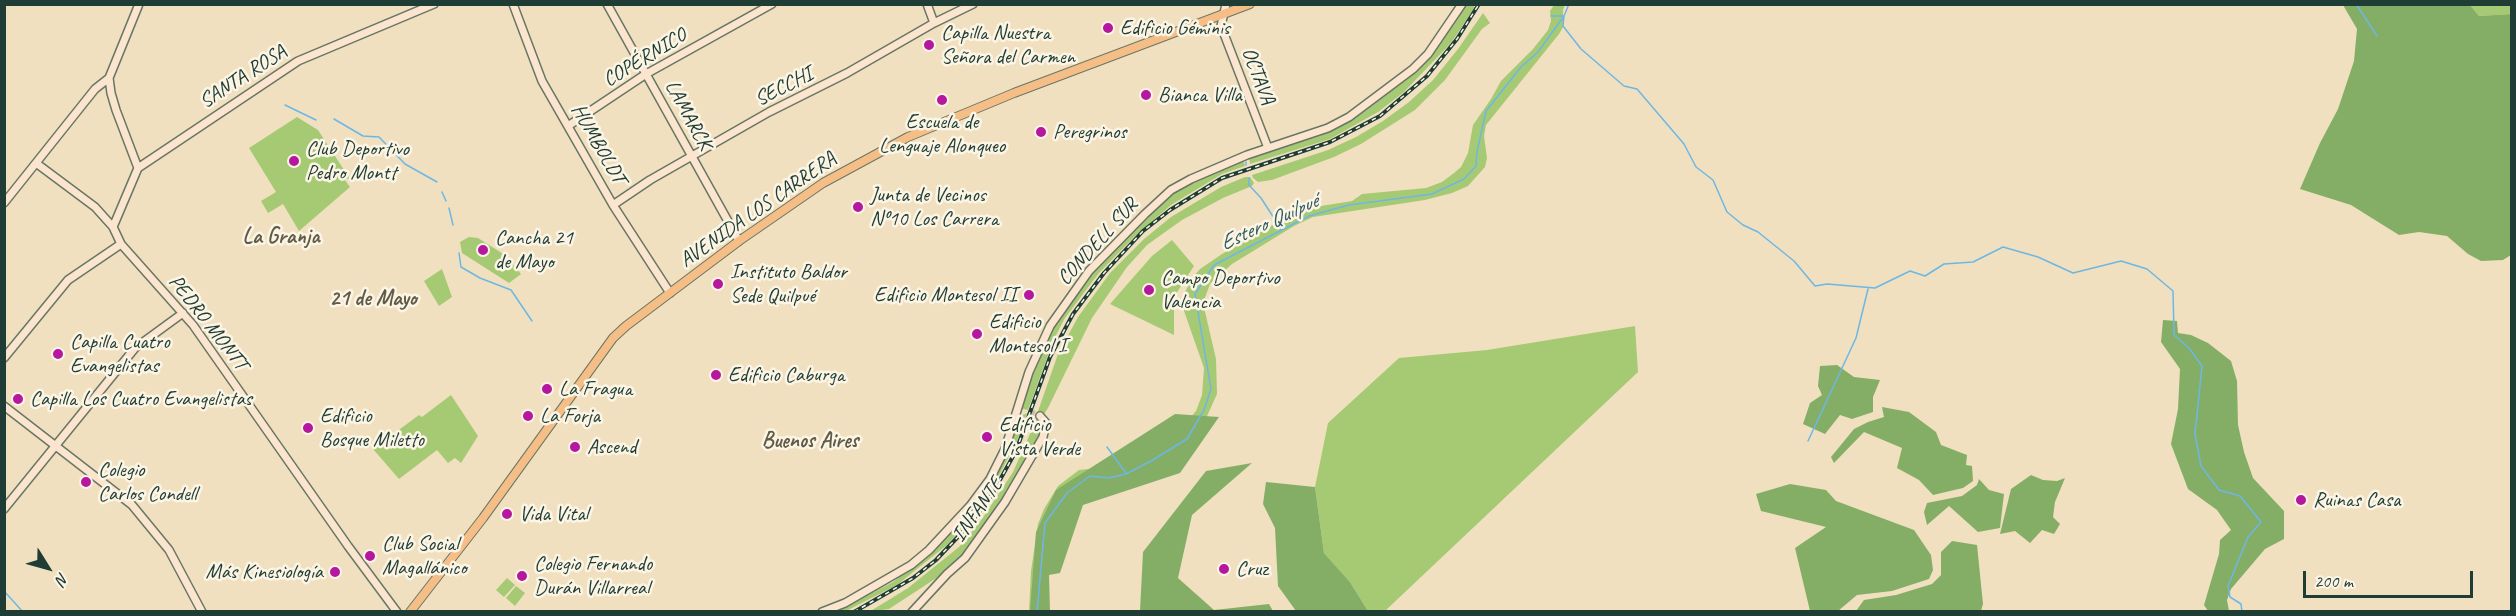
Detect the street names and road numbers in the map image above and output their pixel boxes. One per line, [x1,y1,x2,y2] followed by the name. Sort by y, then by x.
[599,23,691,93] street label: COPÉRNICO
[195,40,291,114] street label: SANTA ROSA
[1236,44,1280,108] street label: OCTAVA
[751,62,817,112] street label: SECCHI
[659,76,717,154] street label: LAMARCK
[565,99,631,189] street label: HUMBOLDT
[675,147,841,273] street label: AVENIDA LOS CARRERA
[1052,193,1144,291] street label: CONDELL SUR
[163,270,253,376] street label: PEDRO MONTT
[947,473,1009,547] street label: INFANTE

